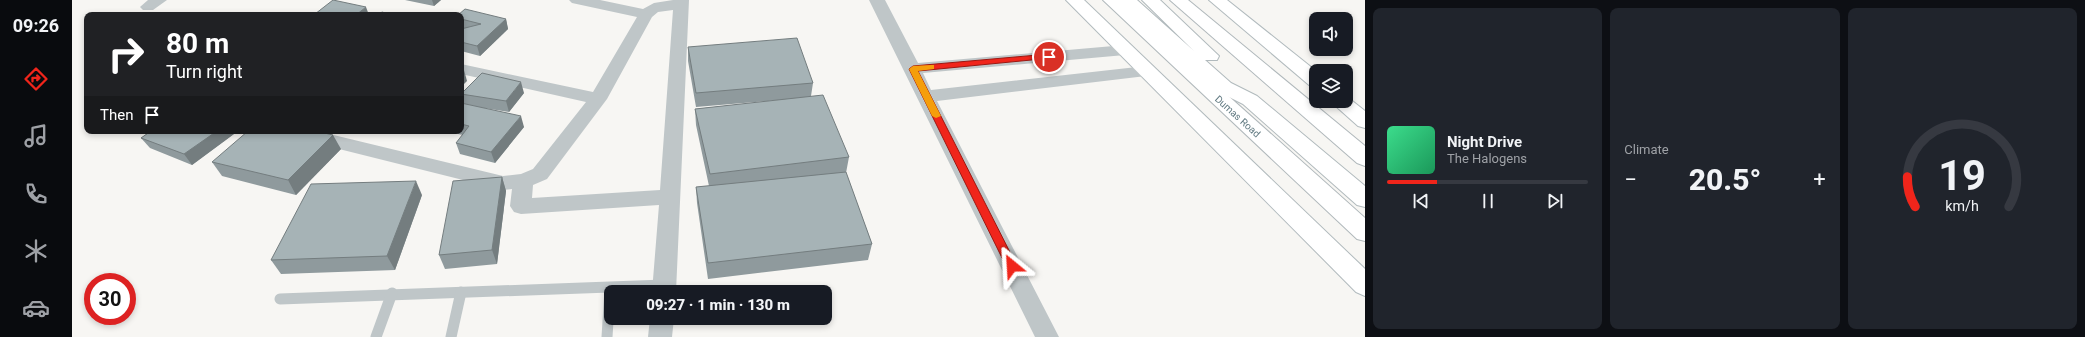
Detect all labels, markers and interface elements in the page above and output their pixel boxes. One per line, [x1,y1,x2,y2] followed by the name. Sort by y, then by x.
[1309,12,1353,108] map controls
[1309,12,1353,56] button: sound
[13,15,59,36] text: 09:26
[166,27,229,60] text: 80 m
[100,28,152,80] icon: right
[1032,40,1066,74] pin
[1038,46,1060,68] icon: arrive
[166,61,243,82] text: Turn right
[1309,64,1353,108] button: layers
[22,65,50,93] icon: directions
[1213,93,1262,139] street label: Dumas Road
[141,104,163,126] icon: arrive
[100,106,133,124] text: Then
[22,122,50,150] icon: music
[1447,133,1522,151] text: Night Drive
[1624,142,1669,157] text: Climate
[1938,150,1986,199] text: 19
[1447,151,1527,166] text: The Halogens
[1689,162,1761,197] text: 20.5°
[1624,167,1637,192] text: −
[1813,167,1826,192] text: +
[22,180,50,208] icon: phone
[1410,190,1432,212] icon: previous
[1477,190,1499,212] icon: pause
[1544,190,1566,212] icon: next
[1946,197,1979,213] text: km/h
[22,237,50,265] icon: climate
[991,245,1033,287] position arrow
[84,273,136,325] speed limit sign: 30
[22,294,50,322] icon: car
[646,296,790,314] text: 09:27 · 1 min · 130 m

